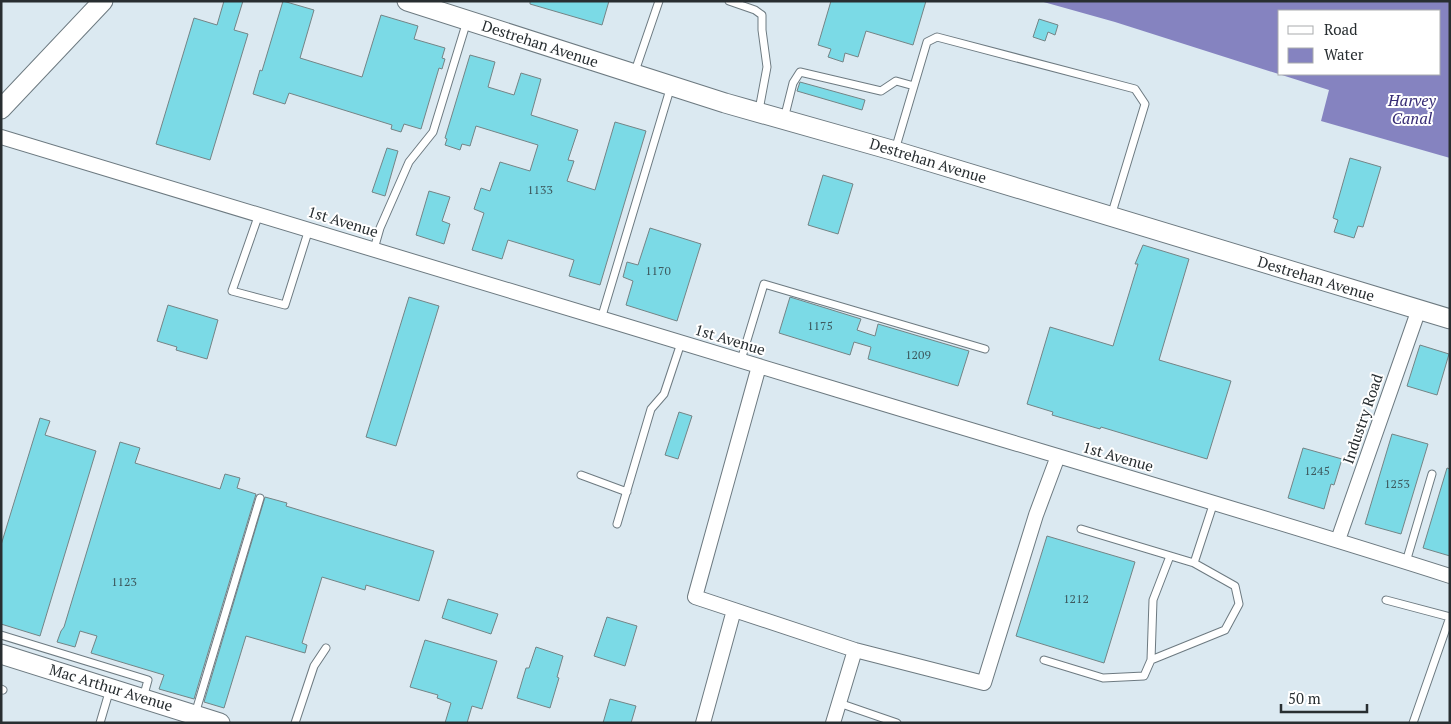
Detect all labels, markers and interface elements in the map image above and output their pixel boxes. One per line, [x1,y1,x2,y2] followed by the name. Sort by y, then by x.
[1278,10,1441,75] legend
[480,15,601,71] street label: Destrehan Avenue
[1324,19,1357,39] text: Road
[1324,44,1364,64] text: Water
[1387,89,1437,129] water label: Harvey Canal
[867,133,989,187] street label: Destrehan Avenue
[527,182,553,197] house number: 1133
[306,201,381,241] street label: 1st Avenue
[1255,251,1377,305] street label: Destrehan Avenue
[645,263,671,278] house number: 1170
[807,318,833,333] house number: 1175
[693,319,768,359] street label: 1st Avenue
[905,347,931,362] house number: 1209
[1337,371,1387,466] street label: Industry Road
[1081,436,1156,476] street label: 1st Avenue
[1304,463,1330,478] house number: 1245
[1384,476,1410,491] house number: 1253
[111,574,137,589] house number: 1123
[1063,591,1089,606] house number: 1212
[47,659,175,715] street label: Mac Arthur Avenue
[1281,682,1367,714] scale bar
[1288,688,1321,708] text: 50 m

